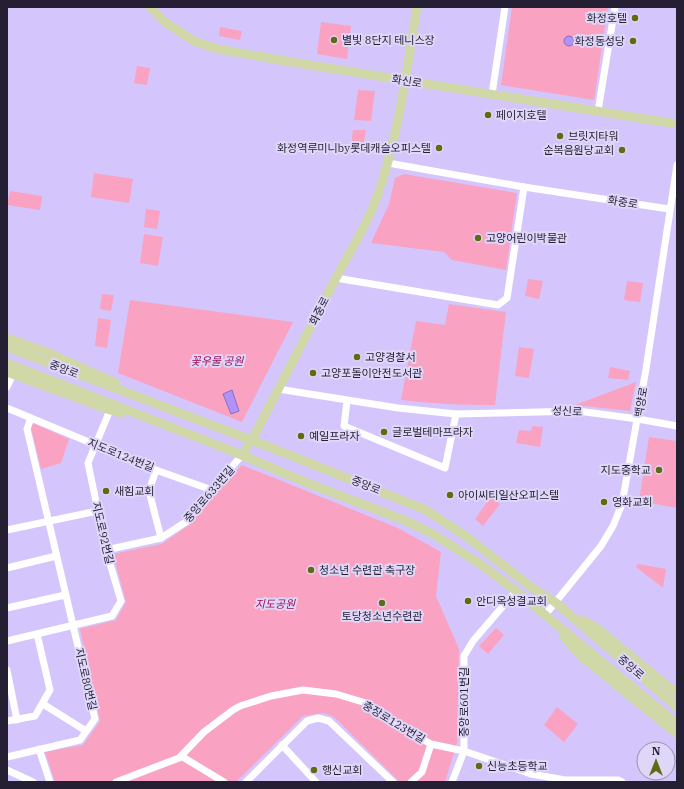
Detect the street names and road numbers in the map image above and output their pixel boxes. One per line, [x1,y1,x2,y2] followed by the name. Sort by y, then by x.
[391,72,423,90] street label: 화신로
[607,193,639,211] street label: 화중로
[306,294,332,328] street label: 화중로
[47,357,81,381] street label: 중앙로
[631,386,651,418] street label: 백양로
[552,403,582,419] street label: 성신로
[86,435,156,475] street label: 지도로124번길
[181,463,237,525] street label: 중앙로633번길
[349,473,383,497] street label: 중앙로
[89,500,117,566] street label: 지도로92번길
[72,646,100,712] street label: 지도로80번길
[615,652,647,682] street label: 중앙로
[457,667,471,737] street label: 중앙로601번길
[360,698,428,746] street label: 충장로123번길

